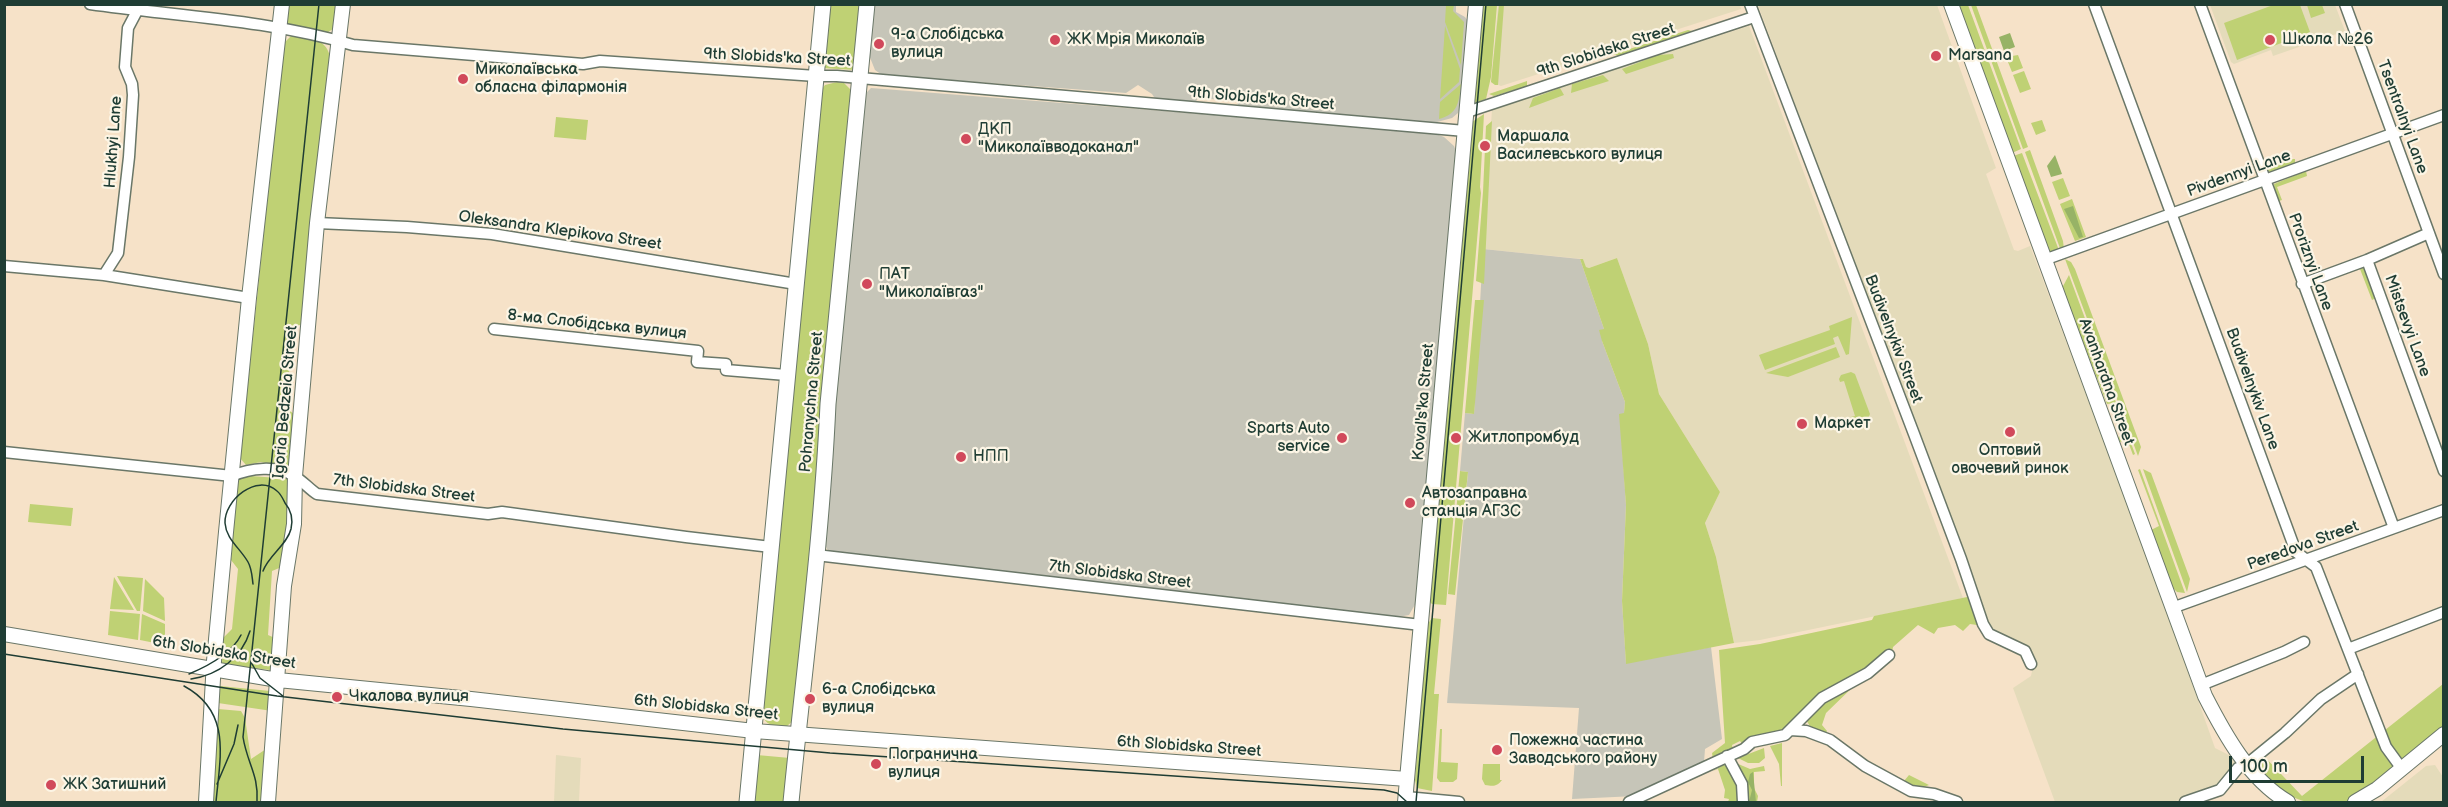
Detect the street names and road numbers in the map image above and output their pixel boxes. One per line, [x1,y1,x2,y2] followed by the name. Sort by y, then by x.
[1534,20,1678,82] street label: 9th Slobidska Street
[703,45,851,71] street label: 9th Slobids'ka Street
[2373,58,2431,176] street label: Tsentralnyi Lane
[1187,83,1335,115] street label: 9th Slobids'ka Street
[101,95,127,189] street label: Hlukhyi Lane
[2184,146,2294,202] street label: Pivdennyi Lane
[457,207,663,255] street label: Oleksandra Klepikova Street
[2283,211,2337,313] street label: Proriznyi Lane
[1860,272,1926,406] street label: Budivelnykiv Street
[2380,272,2434,380] street label: Mistsevyi Lane
[506,306,688,344] street label: 8-ма Слобідська вулиця
[2074,316,2138,448] street label: Avanhardna Street
[270,325,302,479] street label: Igoria Bedzeia Street
[2221,325,2283,453] street label: Budivelnykiv Lane
[796,331,828,473] street label: Pohranychna Street
[1409,343,1439,461] street label: Koval's'ka Street
[332,471,476,507] street label: 7th Slobidska Street
[2245,517,2361,575] street label: Peredova Street
[1048,557,1192,593] street label: 7th Slobidska Street
[151,632,297,674] street label: 6th Slobidska Street
[633,691,779,725] street label: 6th Slobidska Street
[1116,732,1262,762] street label: 6th Slobidska Street

